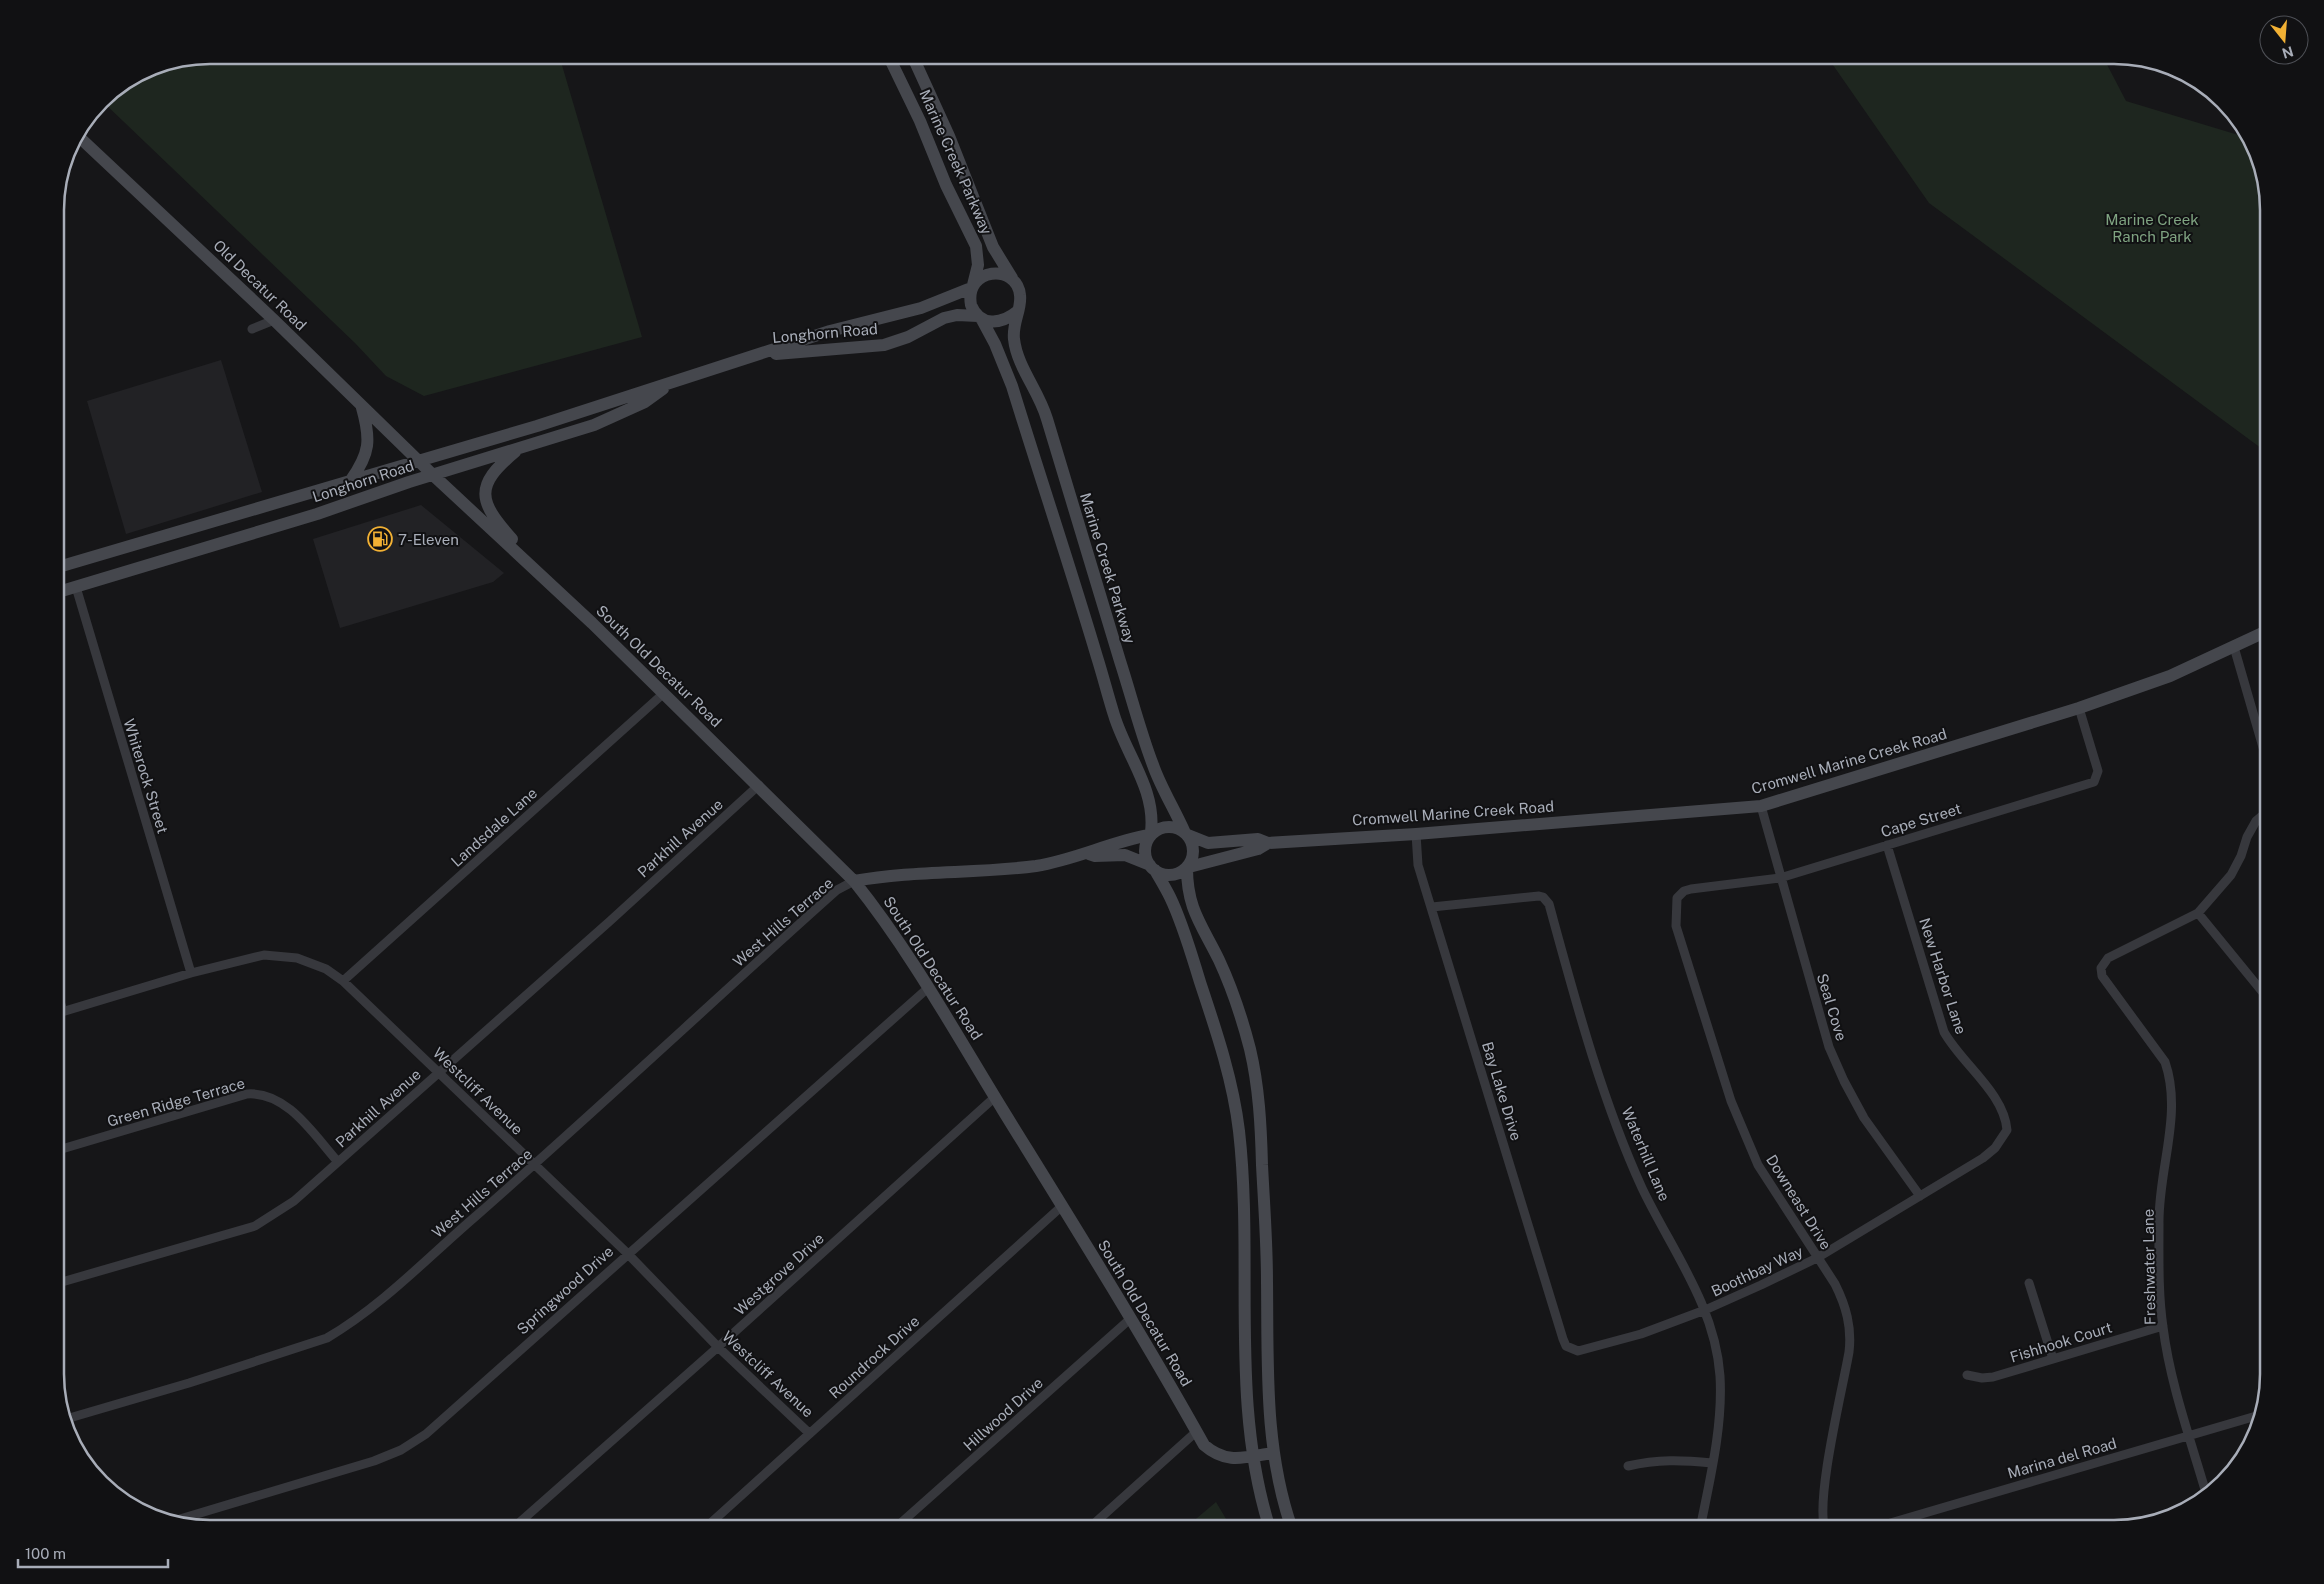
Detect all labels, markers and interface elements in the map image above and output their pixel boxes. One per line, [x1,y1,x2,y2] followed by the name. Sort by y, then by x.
[2259,15,2309,65] north arrow
[2280,43,2295,62] text: N
[916,87,996,237] street label: Marine Creek Parkway
[2105,211,2199,245] park label: Marine Creek Ranch Park
[210,236,310,334] street label: Old Decatur Road
[772,320,878,346] street label: Longhorn Road
[310,457,416,505] street label: Longhorn Road
[1077,491,1139,645] street label: Marine Creek Parkway
[367,526,393,552] fuel station icon: 7-Eleven
[398,531,459,548] place label: 7-Eleven
[593,602,725,730] street label: South Old Decatur Road
[120,717,172,836] street label: Whiterock Street
[1749,725,1949,797] street label: Cromwell Marine Creek Road
[448,784,540,870] street label: Landsdale Lane
[634,795,726,881] street label: Parkhill Avenue
[1351,797,1555,829] street label: Cromwell Marine Creek Road
[1879,800,1963,840] street label: Cape Street
[730,874,836,970] street label: West Hills Terrace
[880,893,986,1043] street label: South Old Decatur Road
[1916,916,1970,1036] street label: New Harbor Lane
[1814,971,1850,1043] street label: Seal Cove
[1479,1040,1525,1142] street label: Bay Lake Drive
[430,1044,526,1138] street label: Westcliff Avenue
[332,1065,424,1151] street label: Parkhill Avenue
[105,1074,247,1130] street label: Green Ridge Terrace
[1619,1104,1673,1204] street label: Waterhill Lane
[429,1145,535,1241] street label: West Hills Terrace
[1763,1151,1835,1253] street label: Downeast Drive
[2139,1209,2159,1325] street label: Freshwater Lane
[731,1229,827,1319] street label: Westgrove Drive
[1095,1237,1195,1389] street label: South Old Decatur Road
[513,1242,617,1338] street label: Springwood Drive
[1709,1242,1805,1300] street label: Boothbay Way
[826,1312,922,1402] street label: Roundrock Drive
[2008,1318,2114,1366] street label: Fishhook Court
[719,1328,817,1420] street label: Westcliff Avenue
[960,1374,1046,1454] street label: Hillwood Drive
[2005,1434,2119,1482] street label: Marina del Road
[18,1536,168,1568] scale bar
[25,1545,66,1562] text: 100 m

